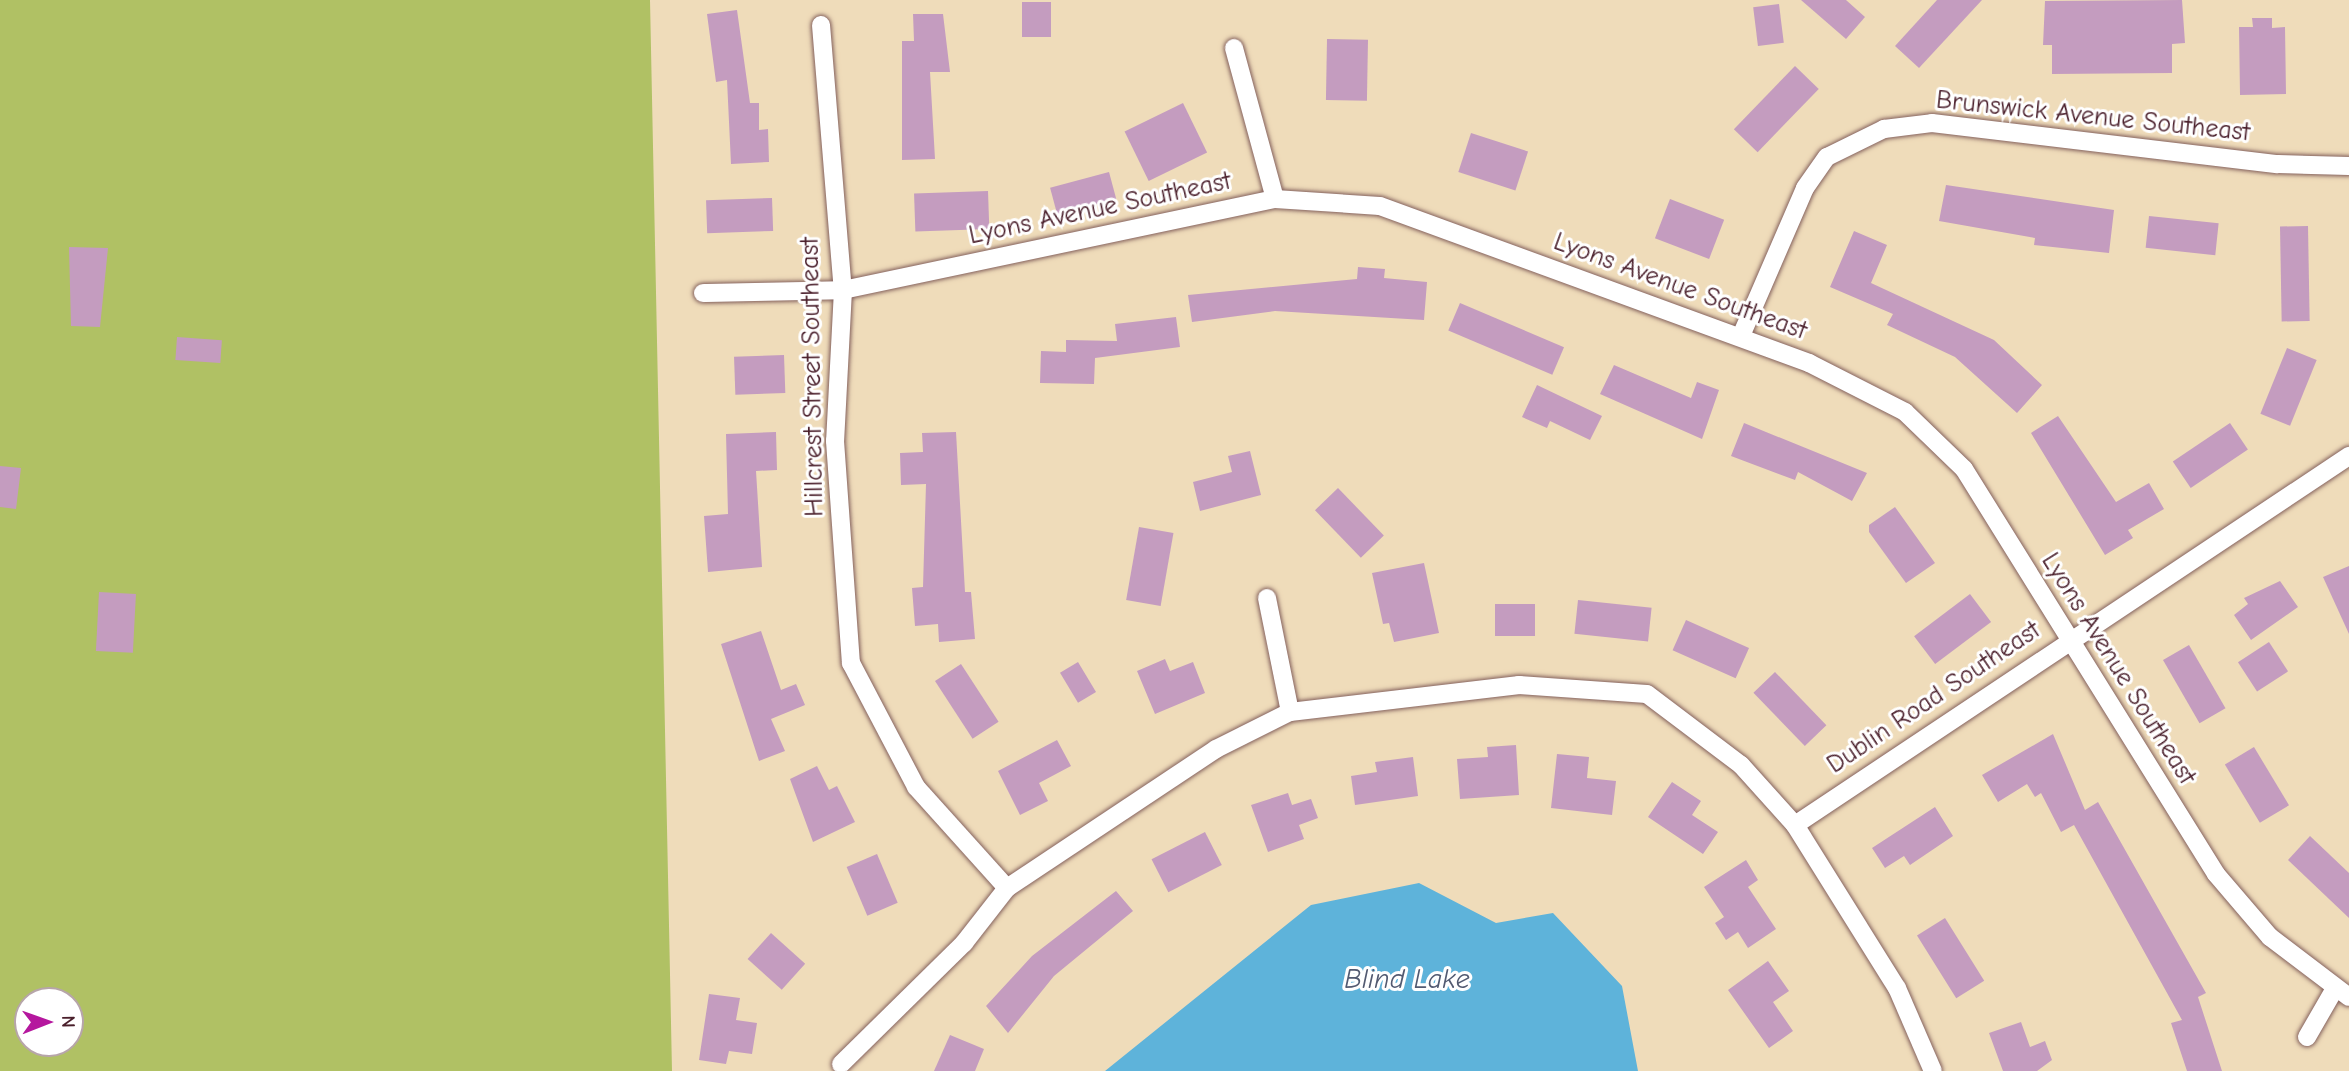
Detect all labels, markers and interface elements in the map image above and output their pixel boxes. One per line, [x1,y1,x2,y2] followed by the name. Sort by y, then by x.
[1934,85,2252,149] street label: Brunswick Avenue Southeast
[966,166,1234,252] street label: Lyons Avenue Southeast
[1549,227,1811,347] street label: Lyons Avenue Southeast
[795,237,831,517] street label: Hillcrest Street Southeast
[2034,547,2202,791] street label: Lyons Avenue Southeast
[1821,615,2047,781] street label: Dublin Road Southeast
[1344,962,1470,996] water label: Blind Lake
[14,987,84,1057] north arrow
[57,1015,79,1028] text: N

